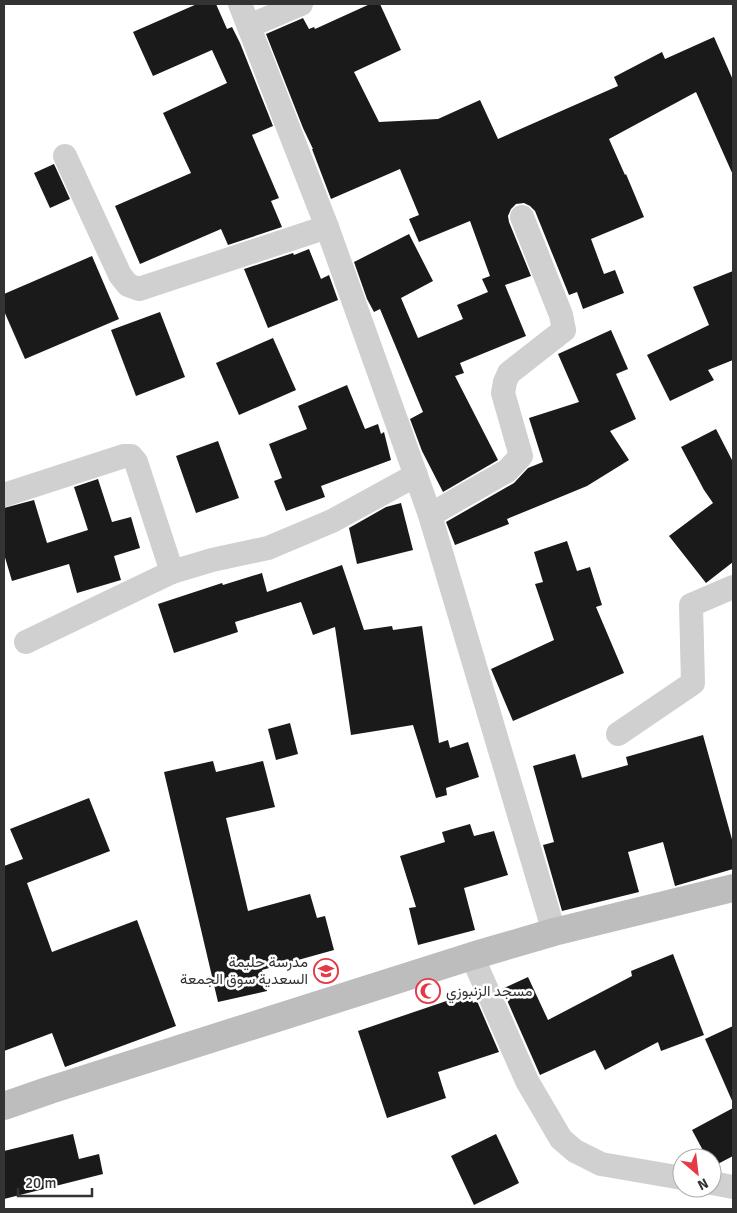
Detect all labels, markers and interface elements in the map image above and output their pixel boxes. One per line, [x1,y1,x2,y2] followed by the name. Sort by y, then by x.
[180,953,308,988] place label: مدرسة حليمة السعدية سوق الجمعة
[313,958,339,984] school or university icon: مدرسة حليمة السعدية سوق الجمعة
[415,978,441,1004] mosque icon: مسجد الزنبوزي
[446,982,533,1004] place label: مسجد الزنبوزي
[672,1148,722,1198] north arrow
[18,1166,91,1198] scale bar
[25,1174,56,1192] text: 20 m
[695,1174,711,1194] text: N

